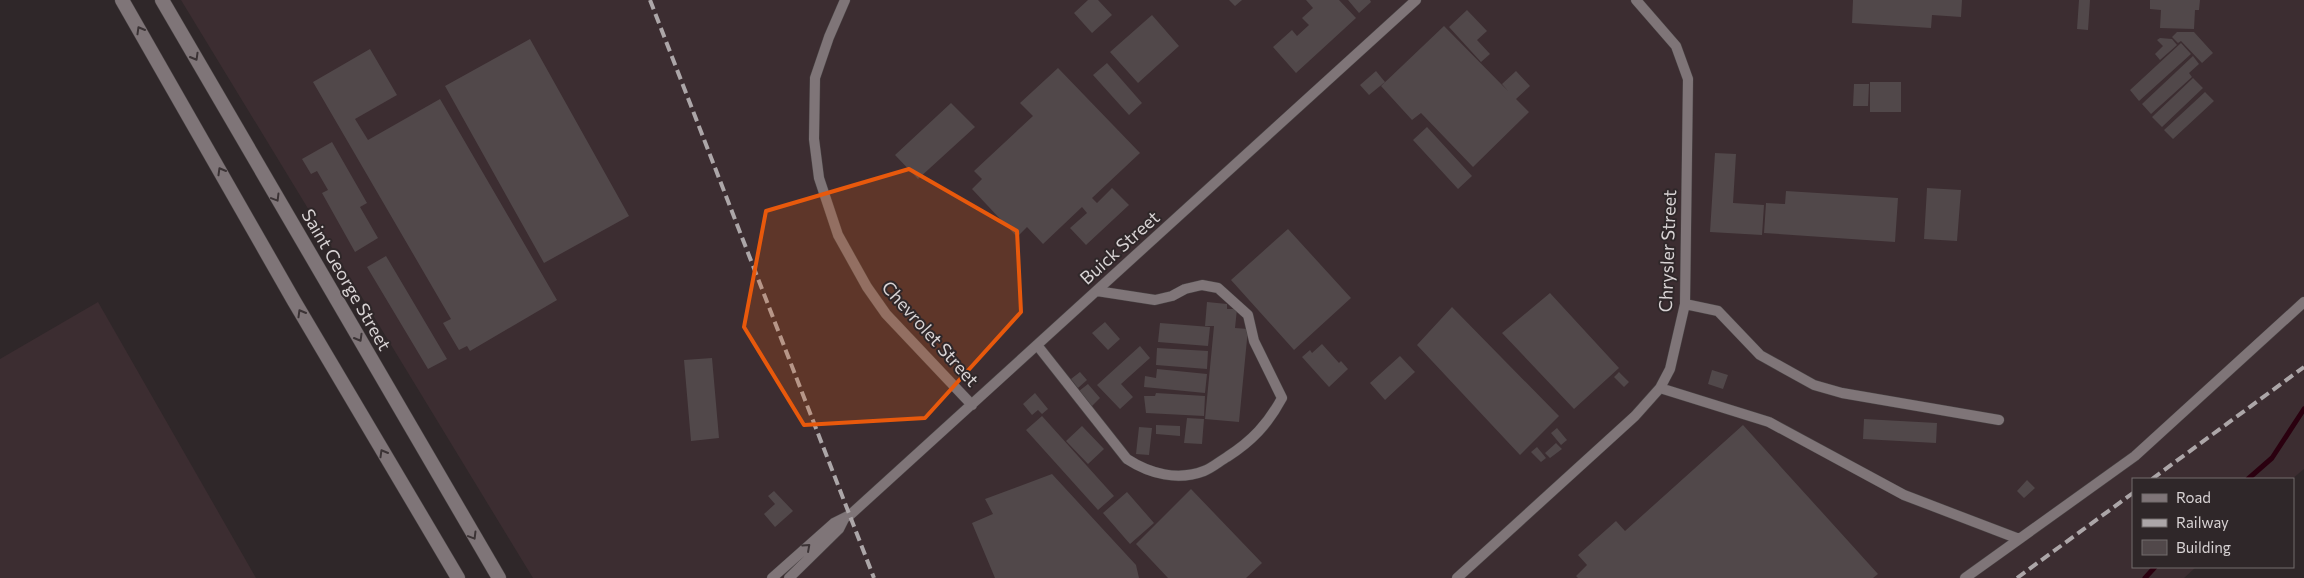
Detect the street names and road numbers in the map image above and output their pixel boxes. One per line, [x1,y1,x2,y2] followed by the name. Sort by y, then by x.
[1654,189,1680,313] street label: Chrysler Street
[297,205,396,354] street label: Saint George Street
[1075,206,1164,289] street label: Buick Street
[878,276,984,391] street label: Chevrolet Street

